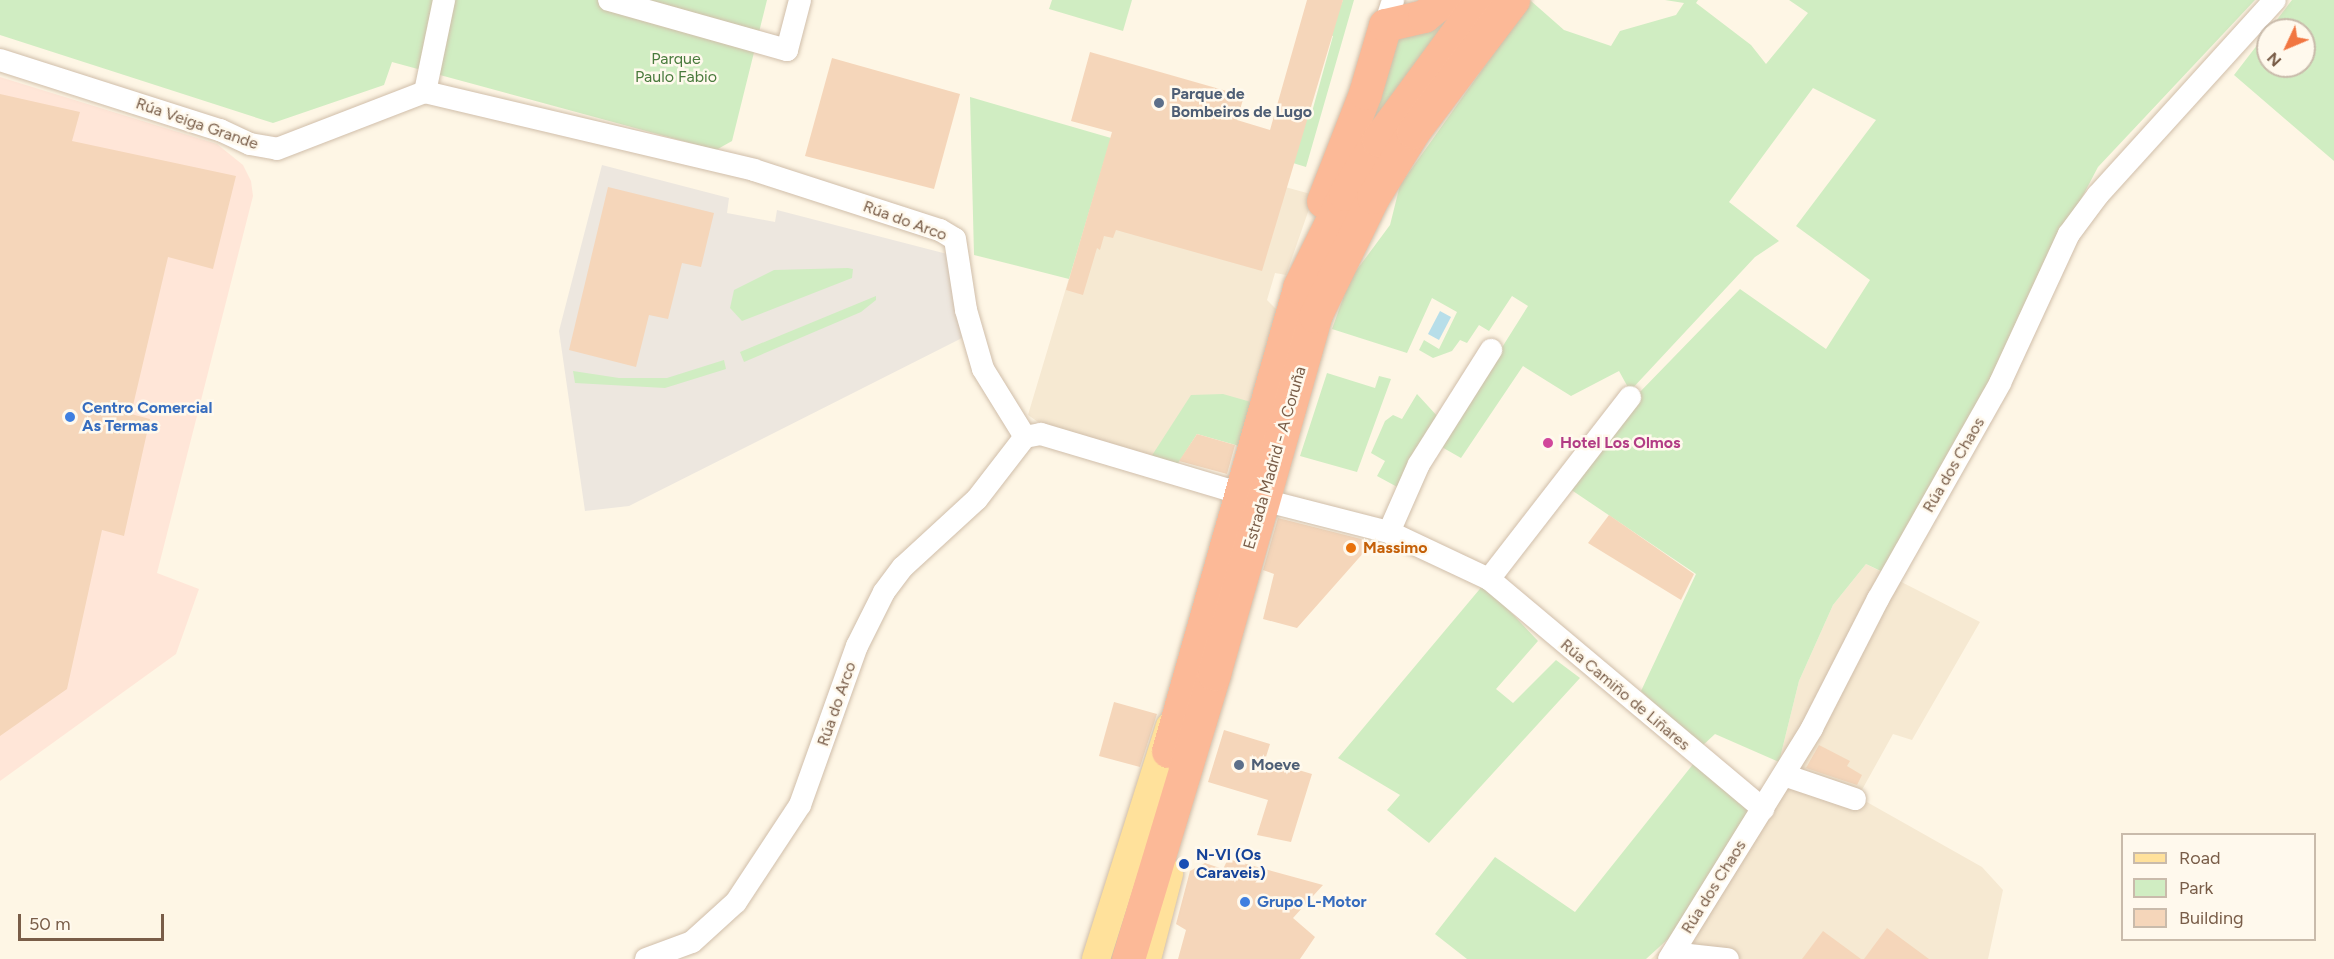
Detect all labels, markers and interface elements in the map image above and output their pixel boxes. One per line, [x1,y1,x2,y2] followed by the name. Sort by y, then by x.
[2256,18,2316,78] north arrow
[2263,48,2285,71] text: N
[635,49,717,87] park label: Parque Paulo Fabio
[1171,84,1312,122] place label: Parque de Bombeiros de Lugo
[133,94,261,154] street label: Rúa Veiga Grande
[1152,96,1166,110] marker: Parque de Bombeiros de Lugo
[860,197,950,245] street label: Rúa do Arco
[1240,364,1310,552] street label: Estrada Madrid - A Coruña
[82,398,212,436] place label: Centro Comercial As Termas
[63,410,77,424] marker: Centro Comercial As Termas
[1919,414,1989,516] street label: Rúa dos Chaos
[1560,433,1681,453] place label: Hotel Los Olmos
[1541,436,1555,450] marker: Hotel Los Olmos
[1363,538,1428,558] place label: Massimo
[1344,541,1358,555] marker: Massimo
[1556,635,1694,755] street label: Rúa Camiño de Liñares
[814,659,860,749] street label: Rúa do Arco
[1251,755,1300,775] place label: Moeve
[1232,758,1246,772] marker: Moeve
[2121,833,2316,941] legend
[1678,837,1750,937] street label: Rúa dos Chaos
[1196,845,1266,883] place label: N-VI (Os Caraveis)
[2179,847,2220,869] text: Road
[1177,857,1191,871] marker: N-VI (Os Caraveis)
[2179,877,2213,899] text: Park
[1257,892,1367,912] place label: Grupo L-Motor
[1238,895,1252,909] marker: Grupo L-Motor
[21,902,166,940] scale bar
[2179,907,2244,929] text: Building
[29,913,71,935] text: 50 m

